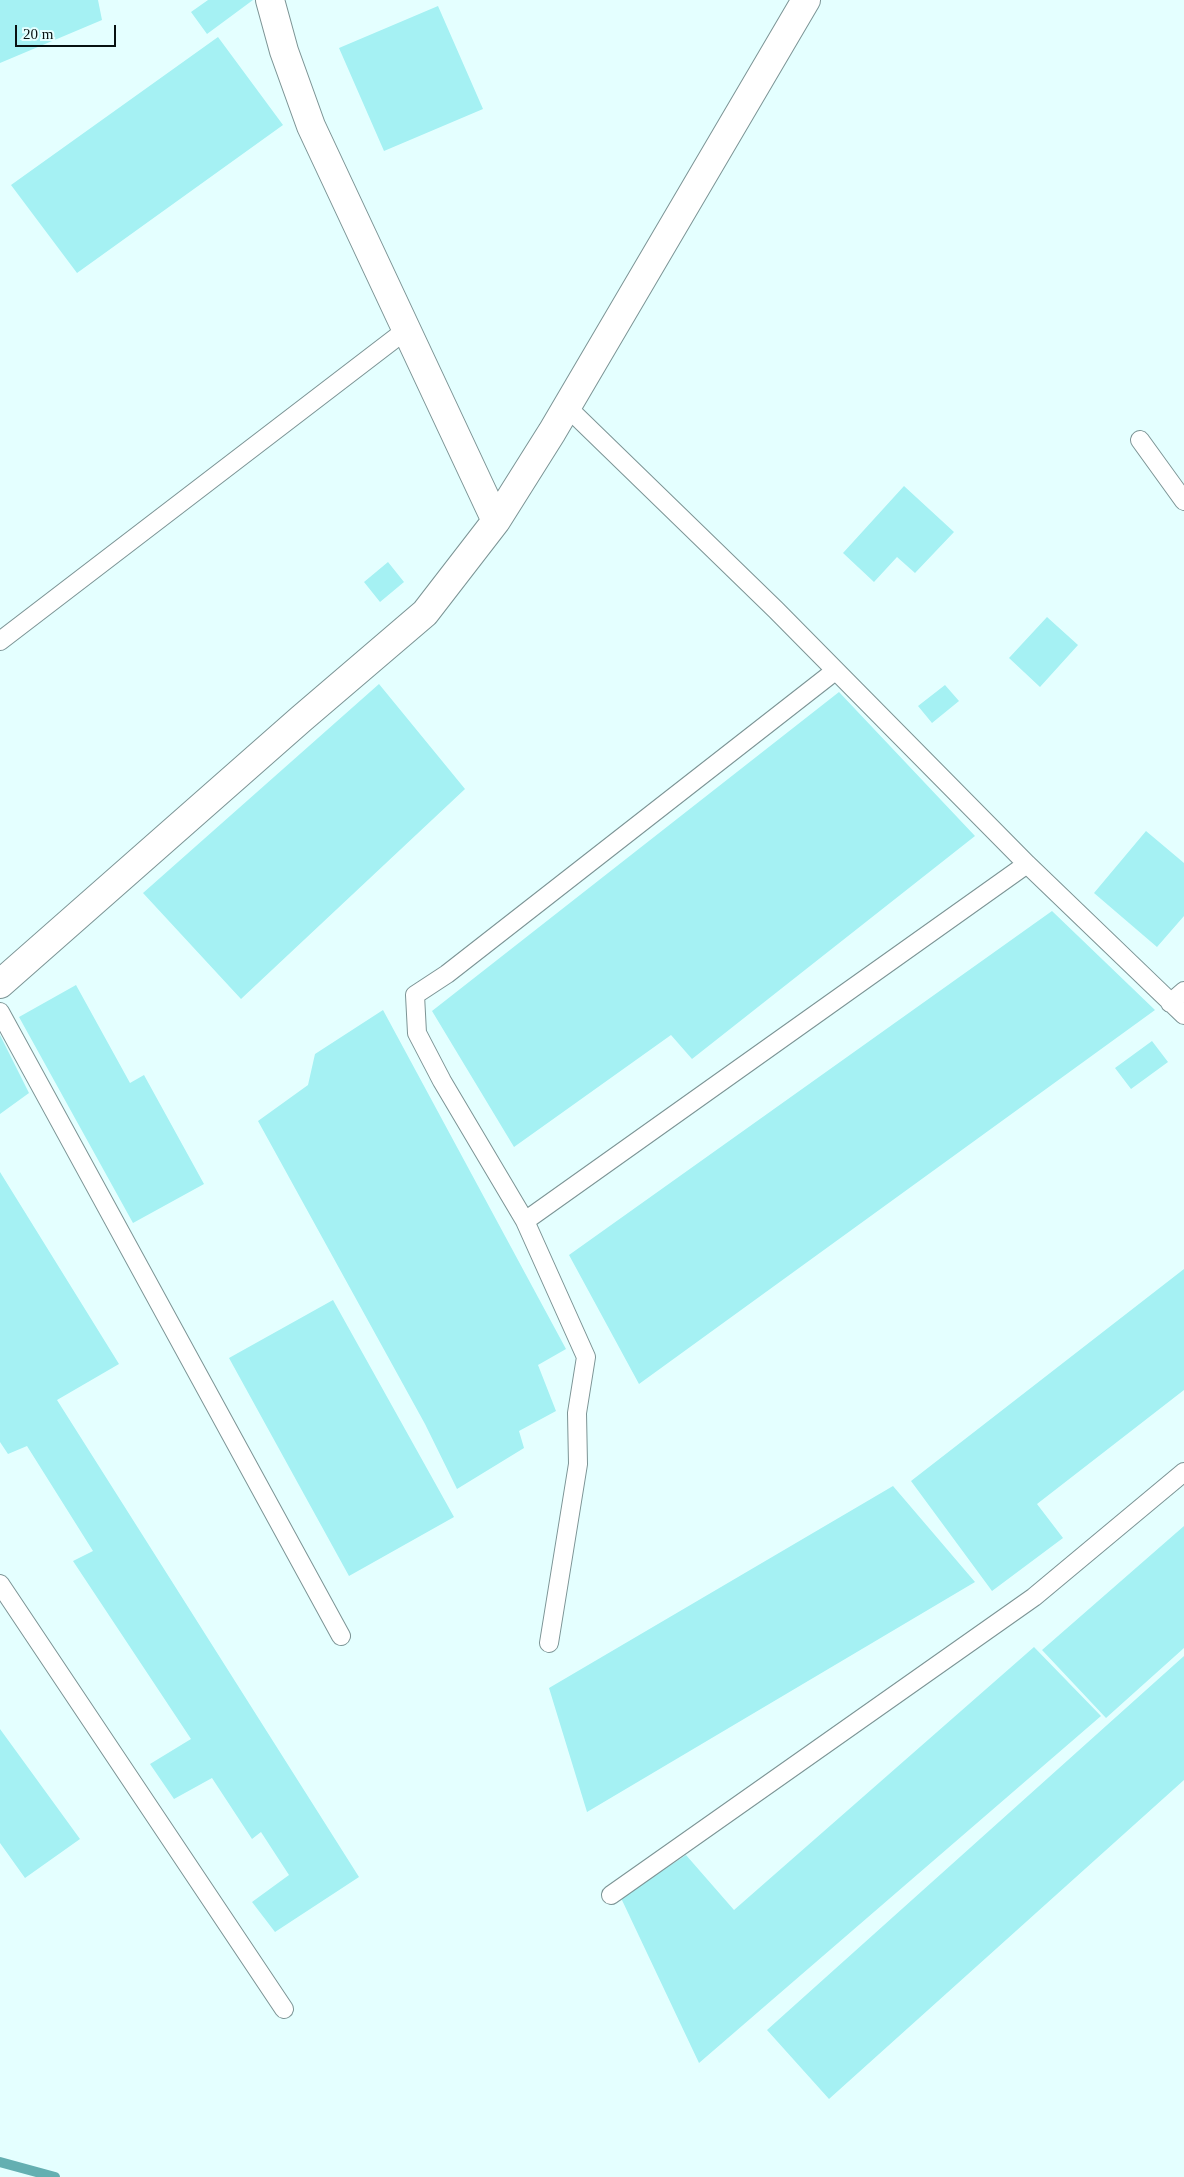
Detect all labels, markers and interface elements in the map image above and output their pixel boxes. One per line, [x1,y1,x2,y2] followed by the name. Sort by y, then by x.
[18,15,119,47] scale bar
[23,26,53,42] text: 20 m

